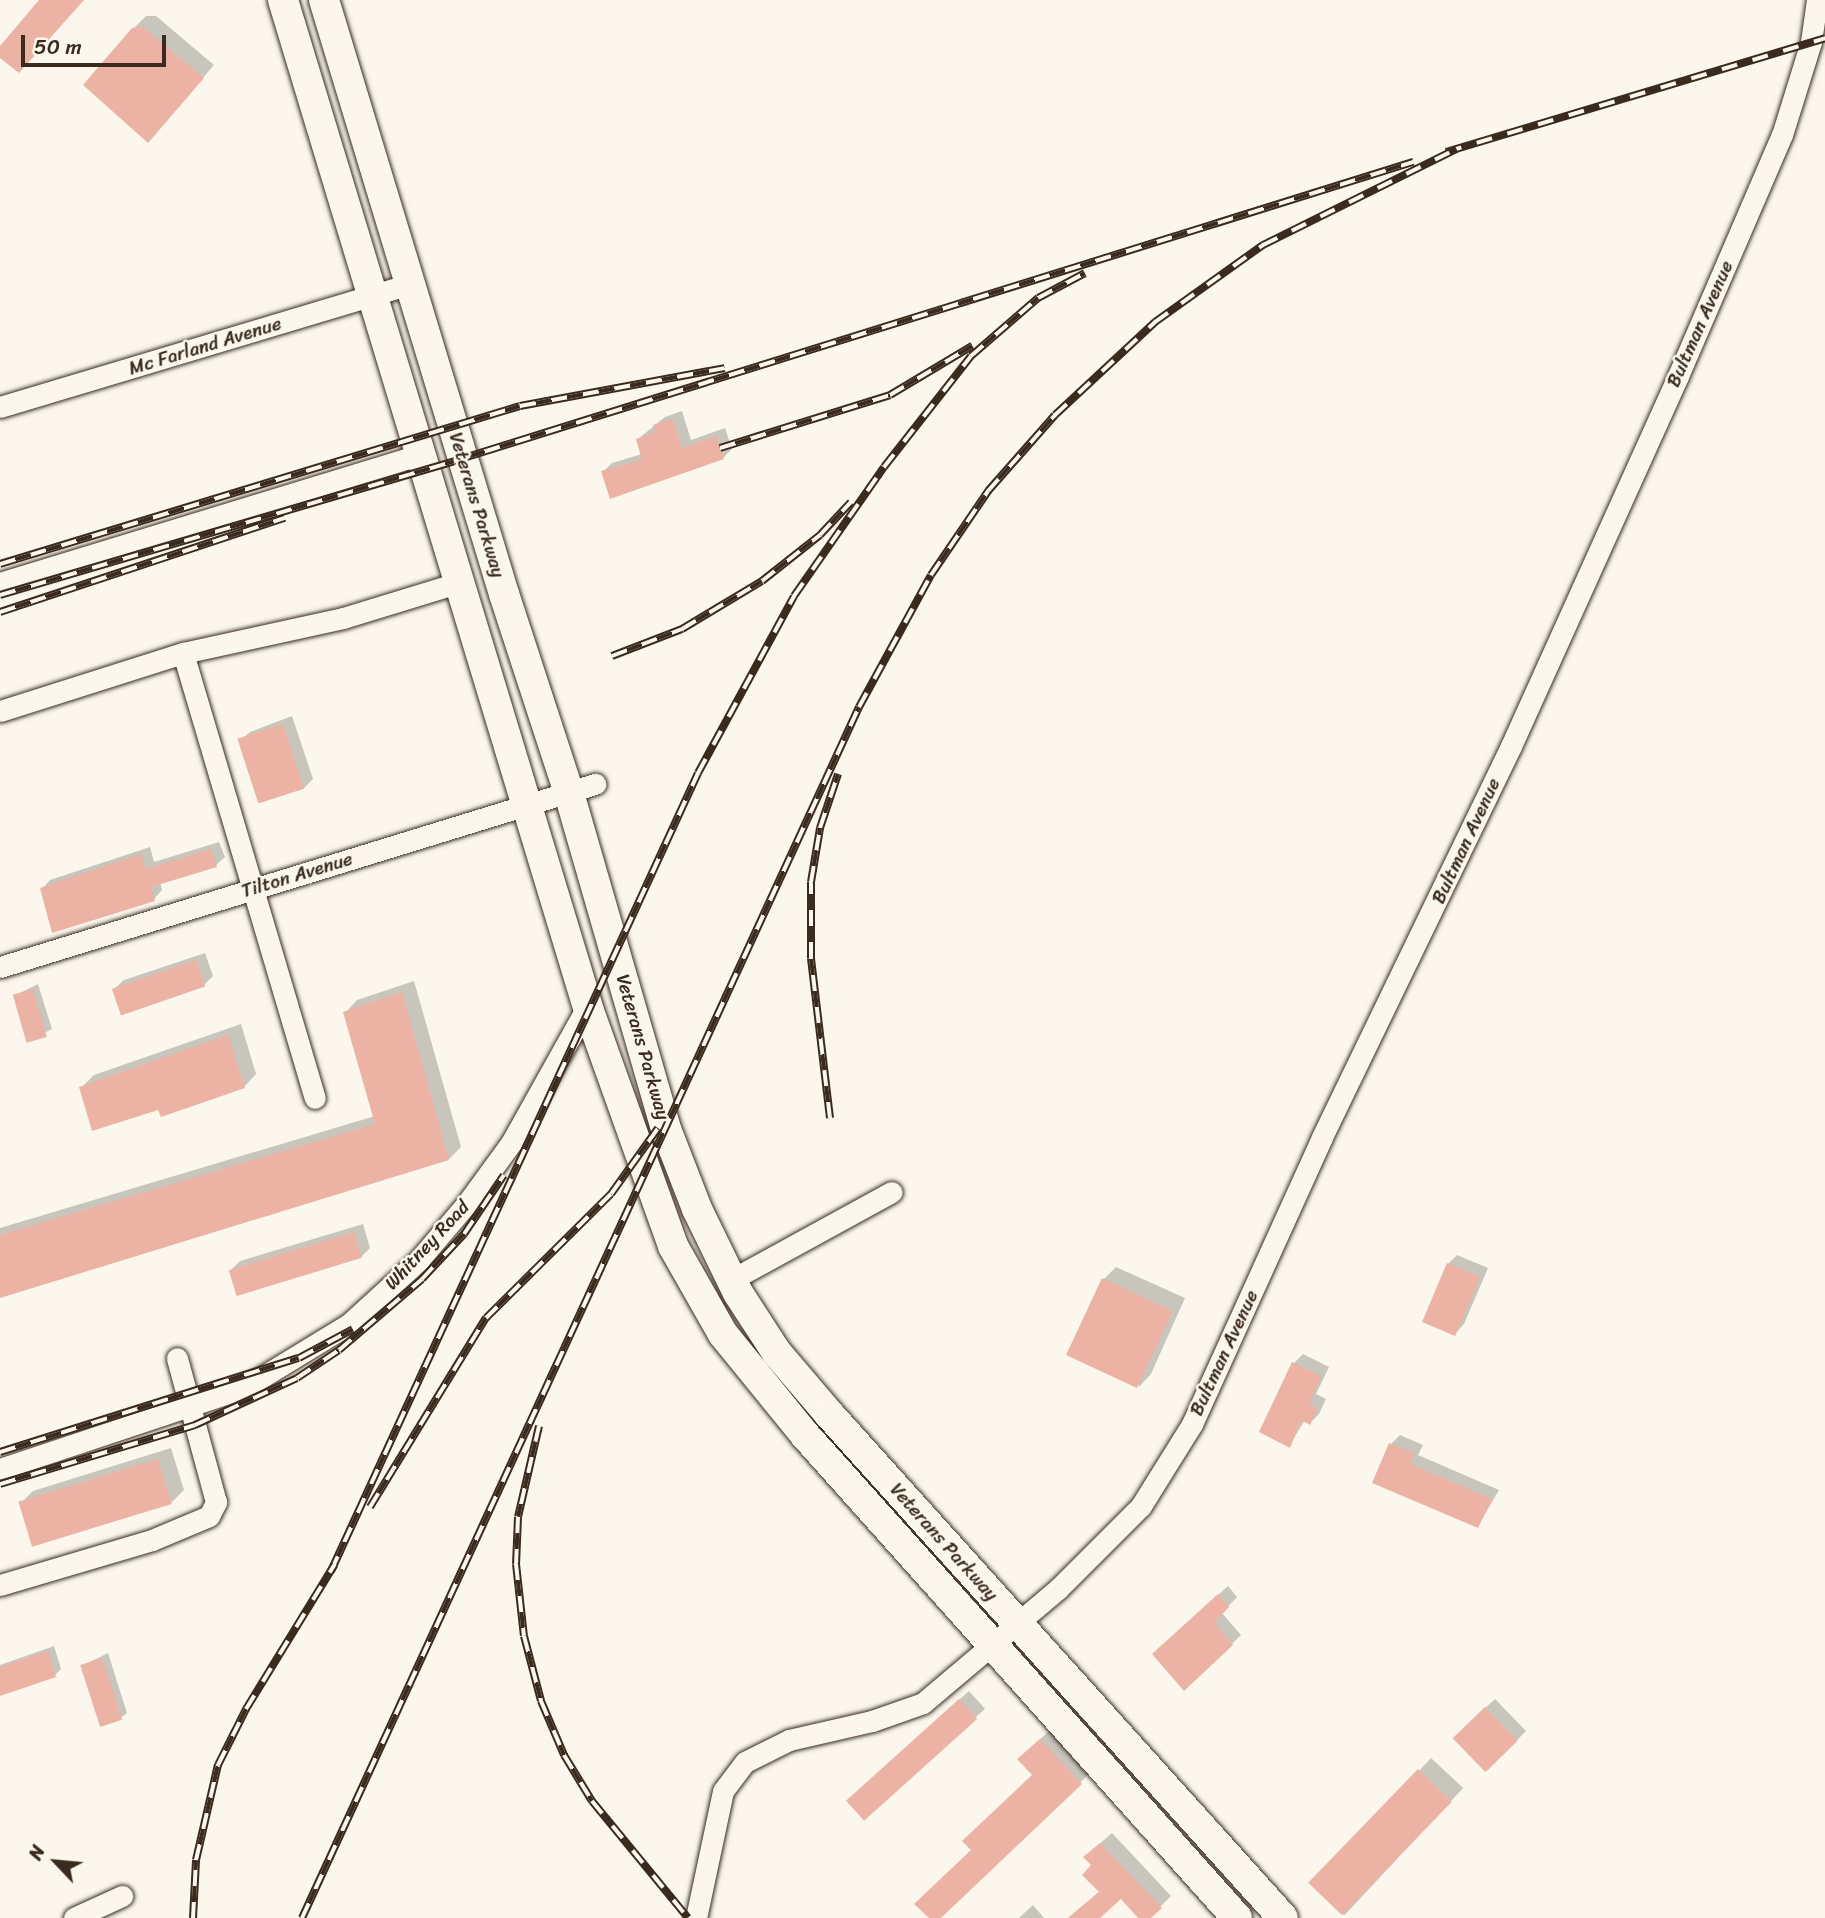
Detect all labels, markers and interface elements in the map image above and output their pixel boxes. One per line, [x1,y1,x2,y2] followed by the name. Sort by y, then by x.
[24,21,170,65] scale bar
[34,28,82,66] text: 50 m
[1662,257,1738,391] street label: Bultman Avenue
[126,312,284,380] street label: Mc Farland Avenue
[444,430,510,580] street label: Veterans Parkway
[1427,775,1505,907] street label: Bultman Avenue
[239,847,355,903] street label: Tilton Avenue
[611,972,675,1122] street label: Veterans Parkway
[380,1196,474,1294] street label: Whitney Road
[1185,1287,1263,1419] street label: Bultman Avenue
[885,1478,1003,1606] street label: Veterans Parkway
[21,1827,91,1897] north arrow
[19,1839,54,1866] text: N

